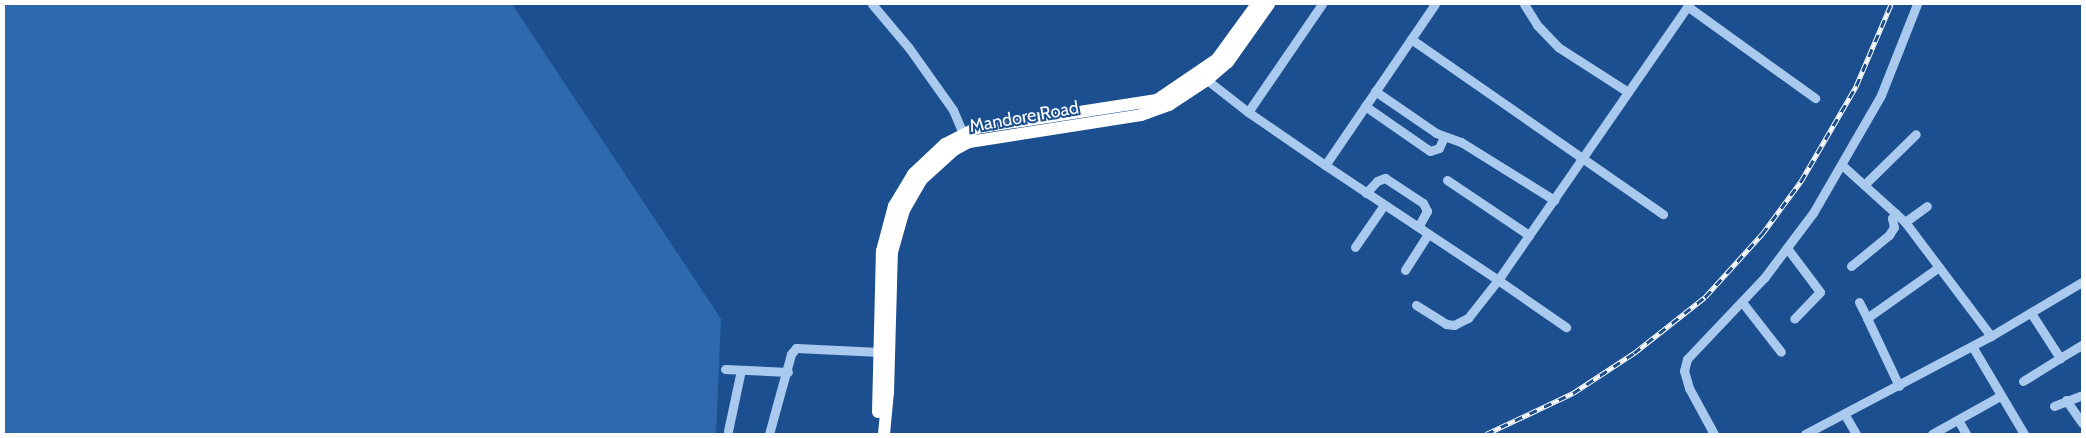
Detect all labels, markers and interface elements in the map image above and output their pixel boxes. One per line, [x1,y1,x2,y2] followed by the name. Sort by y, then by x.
[968,97,1080,137] street label: Mandore Road

